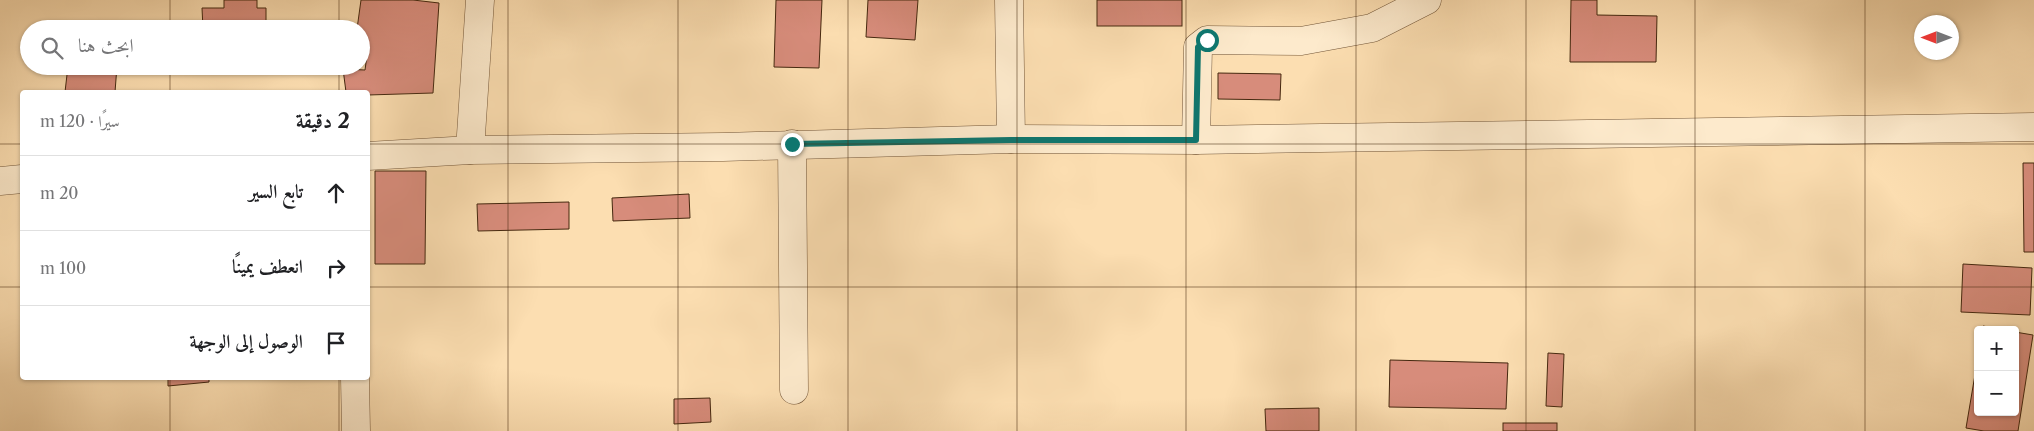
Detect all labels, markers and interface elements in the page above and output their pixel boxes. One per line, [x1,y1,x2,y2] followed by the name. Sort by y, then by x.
[1914,15,1959,60] north arrow
[20,20,370,75] search box
[1196,29,1219,52] route start
[38,34,66,62] icon: search
[78,34,134,57] text: ابحث هنا
[296,108,350,133] text: 2 دقيقة
[40,111,120,131] text: سيرًا · 120 m
[781,133,804,156] route end
[322,179,350,207] icon: ahead
[249,180,303,203] text: تابع السير
[40,183,79,203] text: 20 m
[322,254,350,282] icon: right
[232,255,303,278] text: انعطف يمينًا
[40,258,86,278] text: 100 m
[1974,326,2019,416] map controls
[1974,326,2019,371] button: +
[322,329,350,357] icon: arrive
[189,330,303,353] text: الوصول إلى الوجهة
[1974,371,2019,416] button: −

